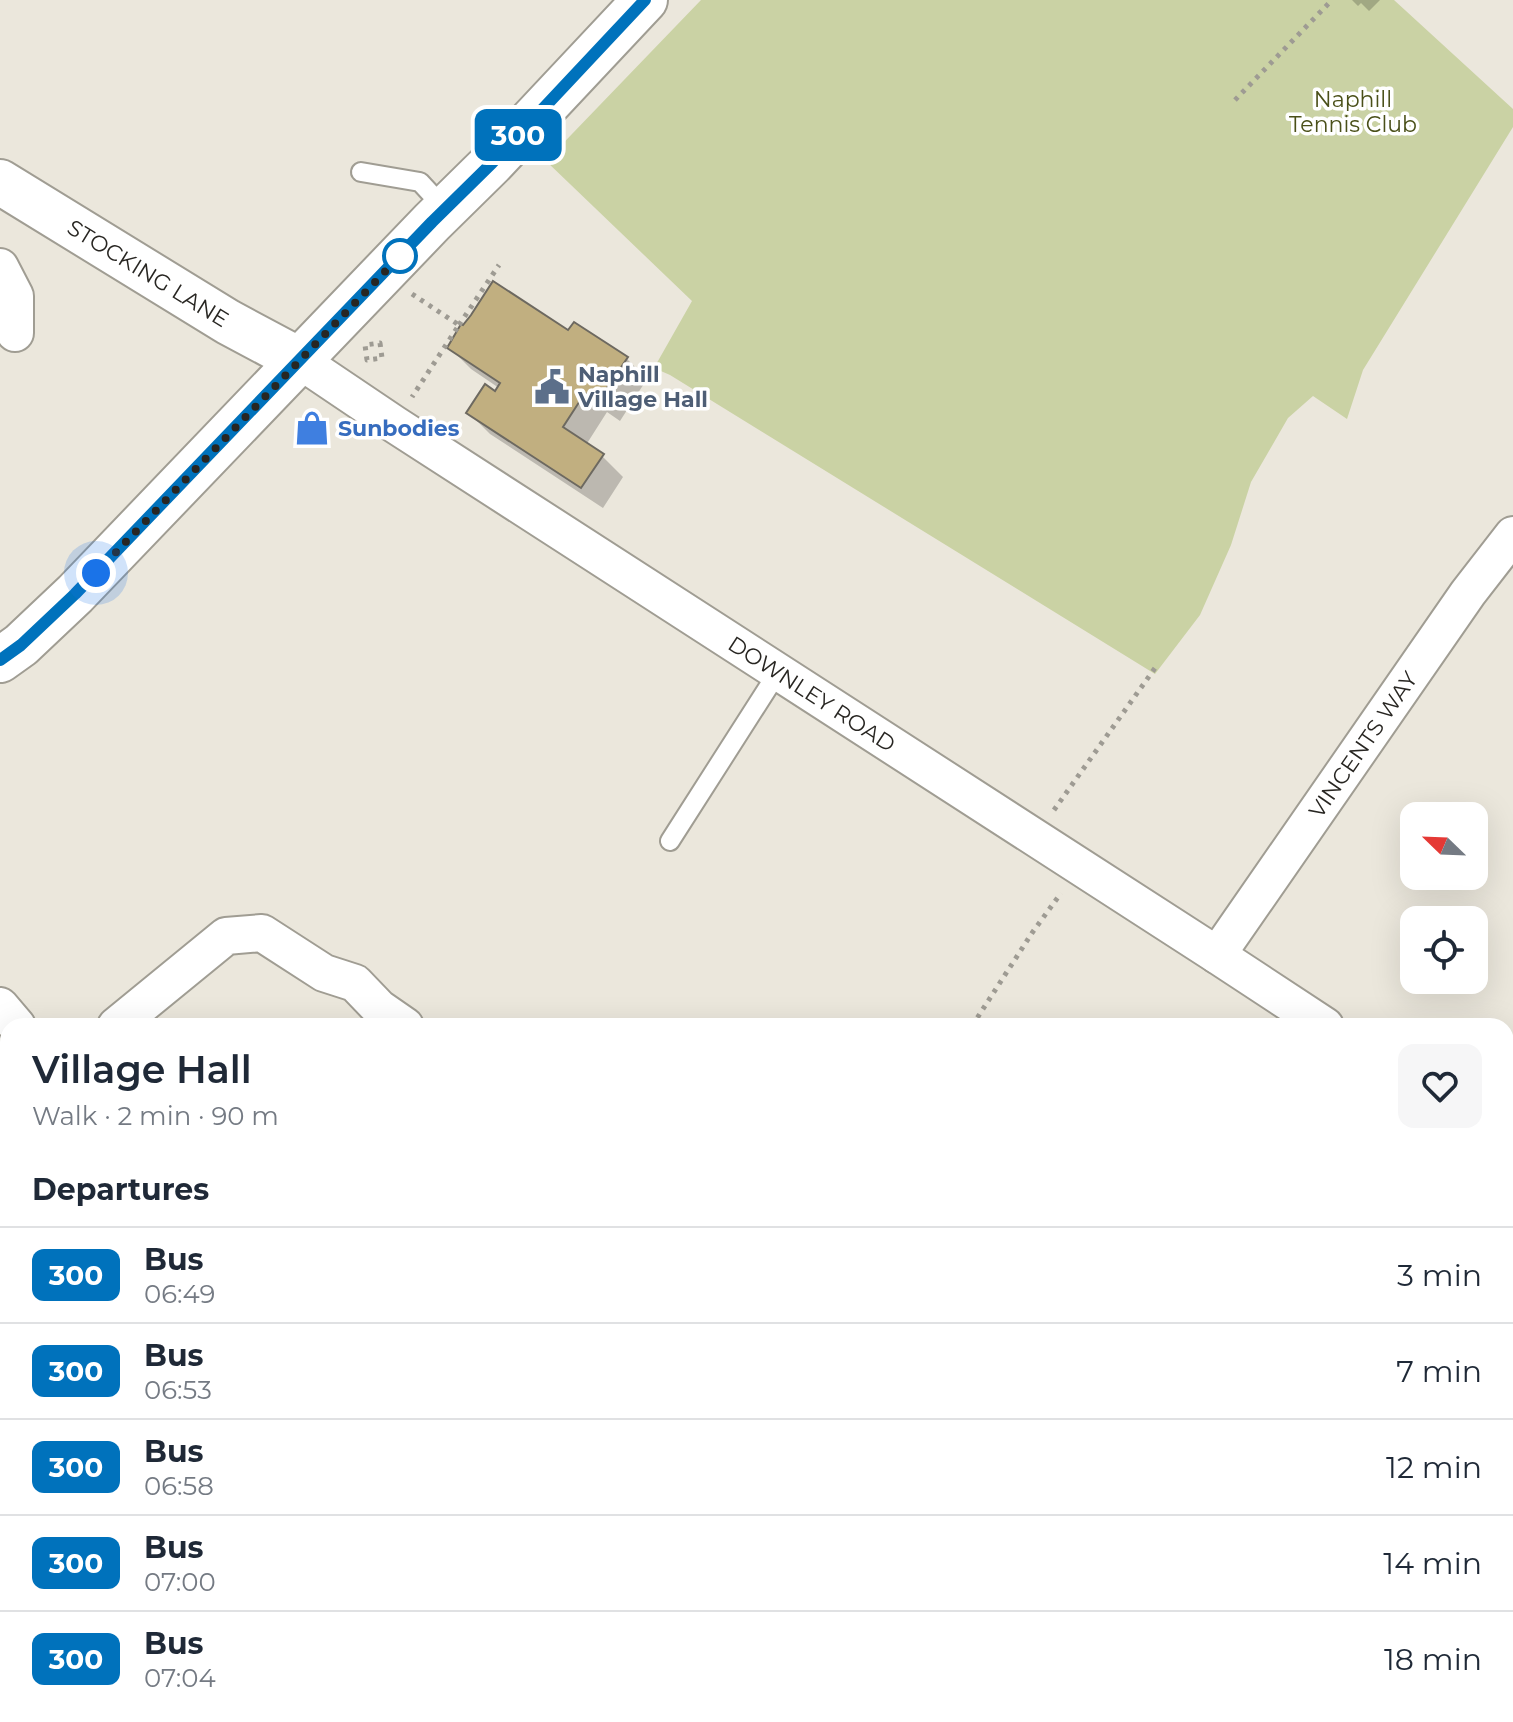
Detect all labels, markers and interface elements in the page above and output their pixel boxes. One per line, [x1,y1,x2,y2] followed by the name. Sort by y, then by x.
[1289,86,1417,138] park label: Naphill Tennis Club
[472,109,564,161] line badge: 300
[491,118,545,152] text: 300
[62,214,234,333] street label: STOCKING LANE
[383,239,417,273] unlabelled marker
[577,361,708,413] place label: Naphill Village Hall
[533,368,571,406] public building icon: Naphill Village Hall
[293,409,331,447] shop icon: Sunbodies
[338,415,460,442] place label: Sunbodies
[76,553,116,593] your location
[723,630,900,758] street label: DOWNLEY ROAD
[1303,667,1423,823] street label: VINCENTS WAY
[1400,802,1488,890] north arrow
[1400,802,1488,994] map controls
[1400,906,1488,994] button: locate
[1398,1044,1482,1128] button: heart
[32,1046,252,1093] text: Village Hall
[32,1100,279,1132] text: Walk · 2 min · 90 m
[32,1171,209,1208] text: Departures
[144,1241,204,1278] text: Bus
[1397,1257,1482,1294] text: 3 min
[49,1258,103,1292] text: 300
[144,1278,215,1310] text: 06:49
[144,1337,204,1374] text: Bus
[1396,1353,1482,1390] text: 7 min
[49,1354,103,1388] text: 300
[144,1374,212,1406] text: 06:53
[144,1433,204,1470] text: Bus
[1386,1449,1482,1486] text: 12 min
[49,1450,103,1484] text: 300
[144,1470,214,1502] text: 06:58
[144,1529,204,1566] text: Bus
[1383,1545,1482,1582] text: 14 min
[49,1546,103,1580] text: 300
[144,1566,216,1598] text: 07:00
[144,1625,204,1662] text: Bus
[1384,1641,1482,1678] text: 18 min
[49,1642,103,1676] text: 300
[144,1662,216,1694] text: 07:04

